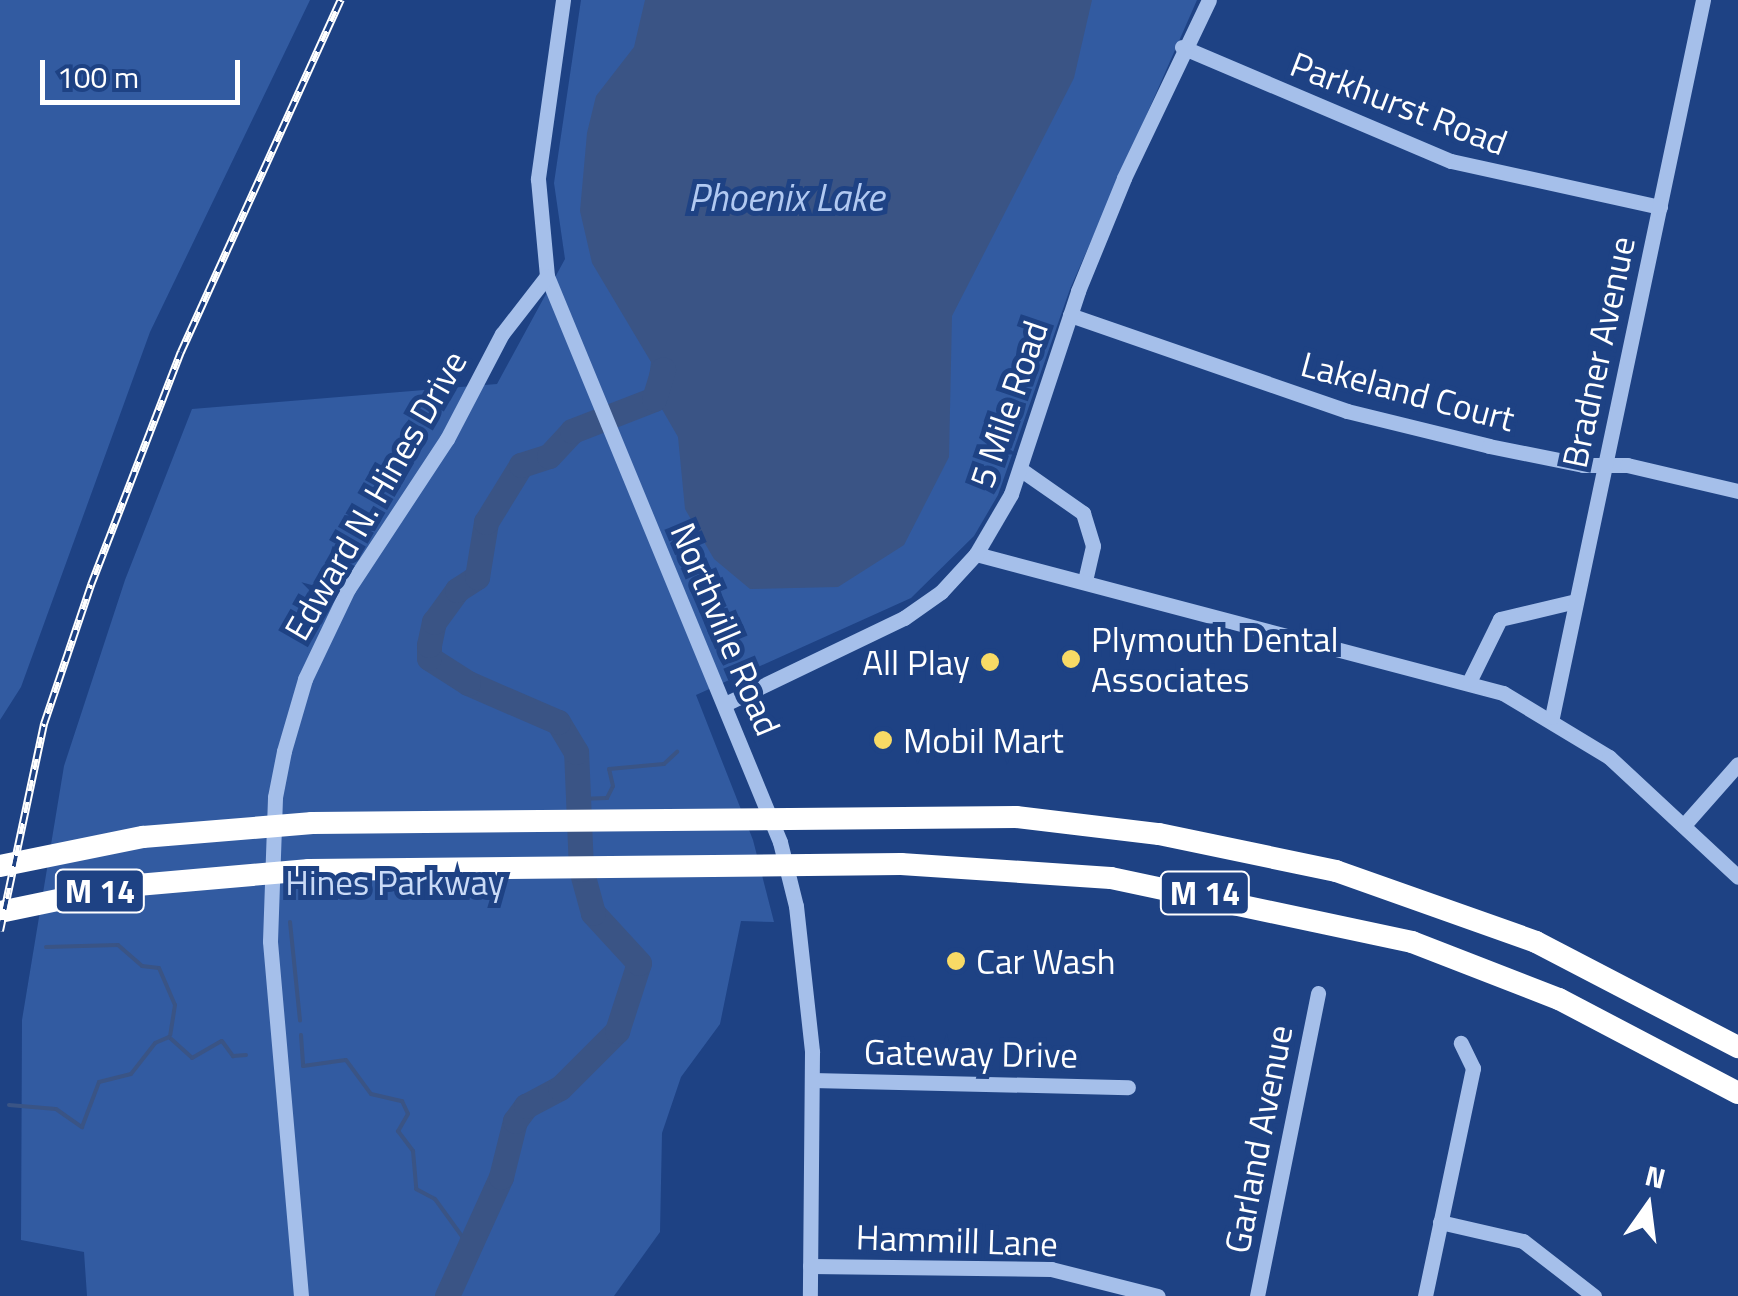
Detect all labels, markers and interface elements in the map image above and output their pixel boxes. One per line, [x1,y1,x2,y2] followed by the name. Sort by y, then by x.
[45,40,245,102] scale bar
[1285,42,1513,164] street label: Parkhurst Road
[57,54,139,100] text: 100 m
[688,175,884,221] water label: Phoenix Lake
[1553,232,1643,472] street label: Bradner Avenue
[960,315,1056,493] street label: 5 Mile Road
[1297,342,1519,440] street label: Lakeland Court
[275,343,475,647] street label: Edward N. Hines Drive
[662,516,790,742] street label: Northville Road
[1091,618,1339,700] place label: Plymouth Dental Associates
[862,641,970,683] place label: All Play
[1060,648,1082,670] marker: Plymouth Dental Associates
[979,651,1001,673] marker: All Play
[903,719,1064,761] place label: Mobil Mart
[872,729,894,751] marker: Mobil Mart
[285,861,505,903] park label: Hines Parkway
[52,864,148,918] road number: M 14
[1158,866,1252,920] road number: M 14
[976,940,1115,982] place label: Car Wash
[945,950,967,972] marker: Car Wash
[1215,1021,1301,1257] street label: Garland Avenue
[864,1030,1078,1076] street label: Gateway Drive
[1641,1153,1670,1200] text: N
[1598,1156,1698,1256] north arrow
[855,1215,1059,1265] street label: Hammill Lane

